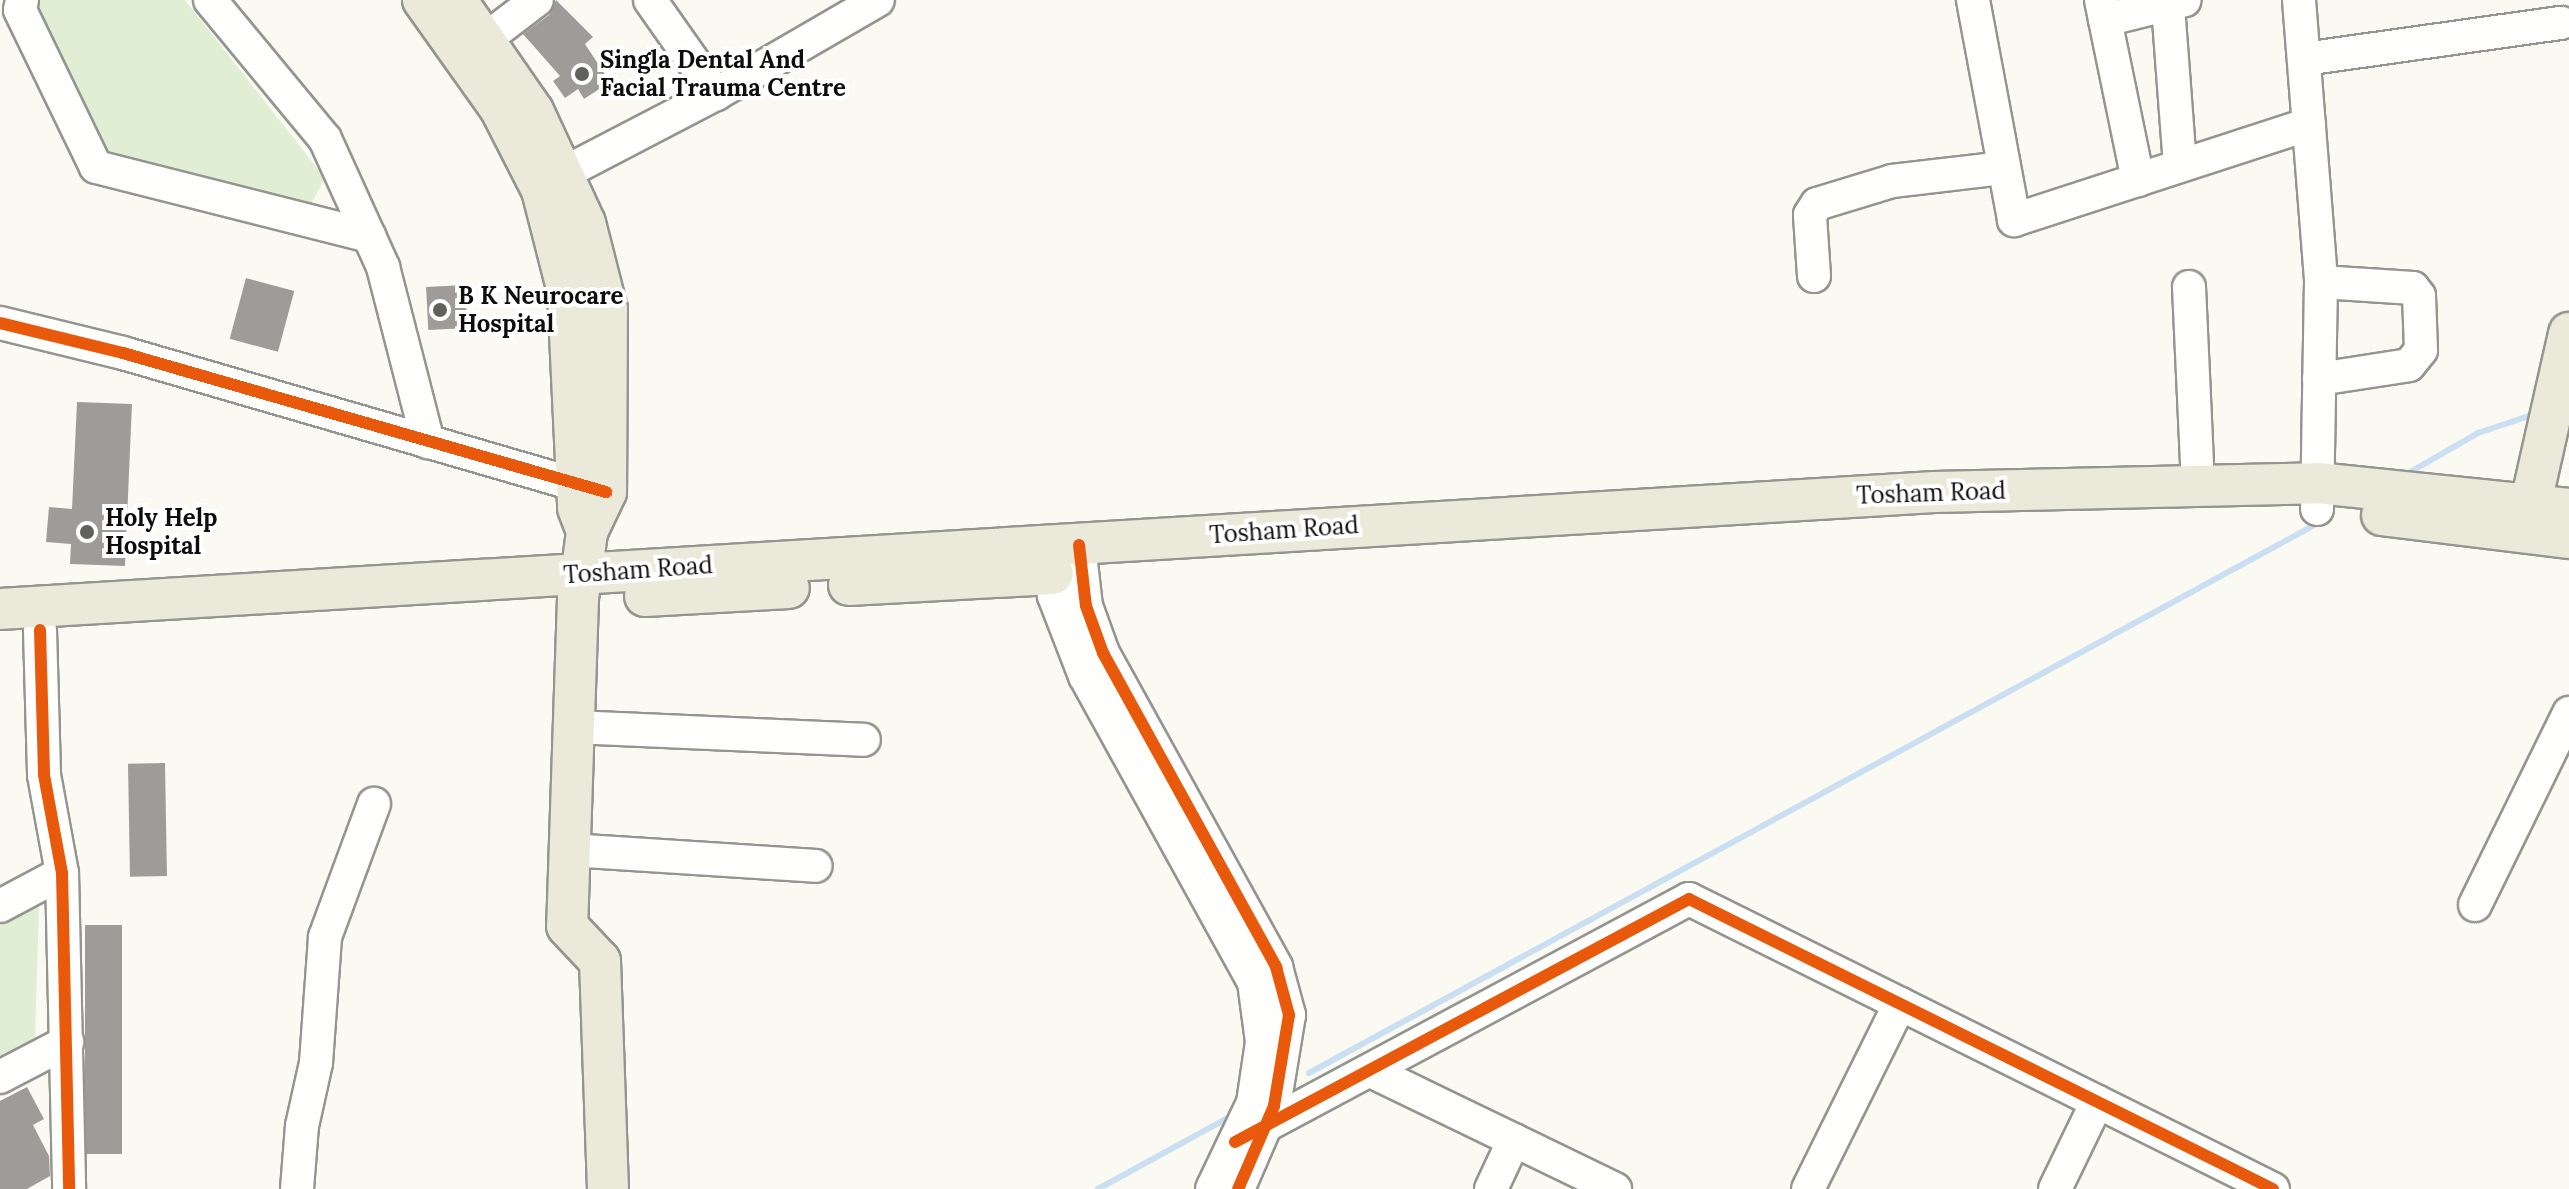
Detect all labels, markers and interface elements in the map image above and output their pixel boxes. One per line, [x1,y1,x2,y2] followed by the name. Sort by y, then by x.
[600,46,846,102] place label: Singla Dental And Facial Trauma Centre
[571,63,593,85] marker: Singla Dental And Facial Trauma Centre
[458,282,623,338] place label: B K Neurocare Hospital
[429,299,451,321] marker: B K Neurocare Hospital
[1856,476,2006,510] street label: Tosham Road
[105,504,218,560] place label: Holy Help Hospital
[1208,510,1360,550] street label: Tosham Road
[76,521,98,543] marker: Holy Help Hospital
[562,550,714,590] street label: Tosham Road

